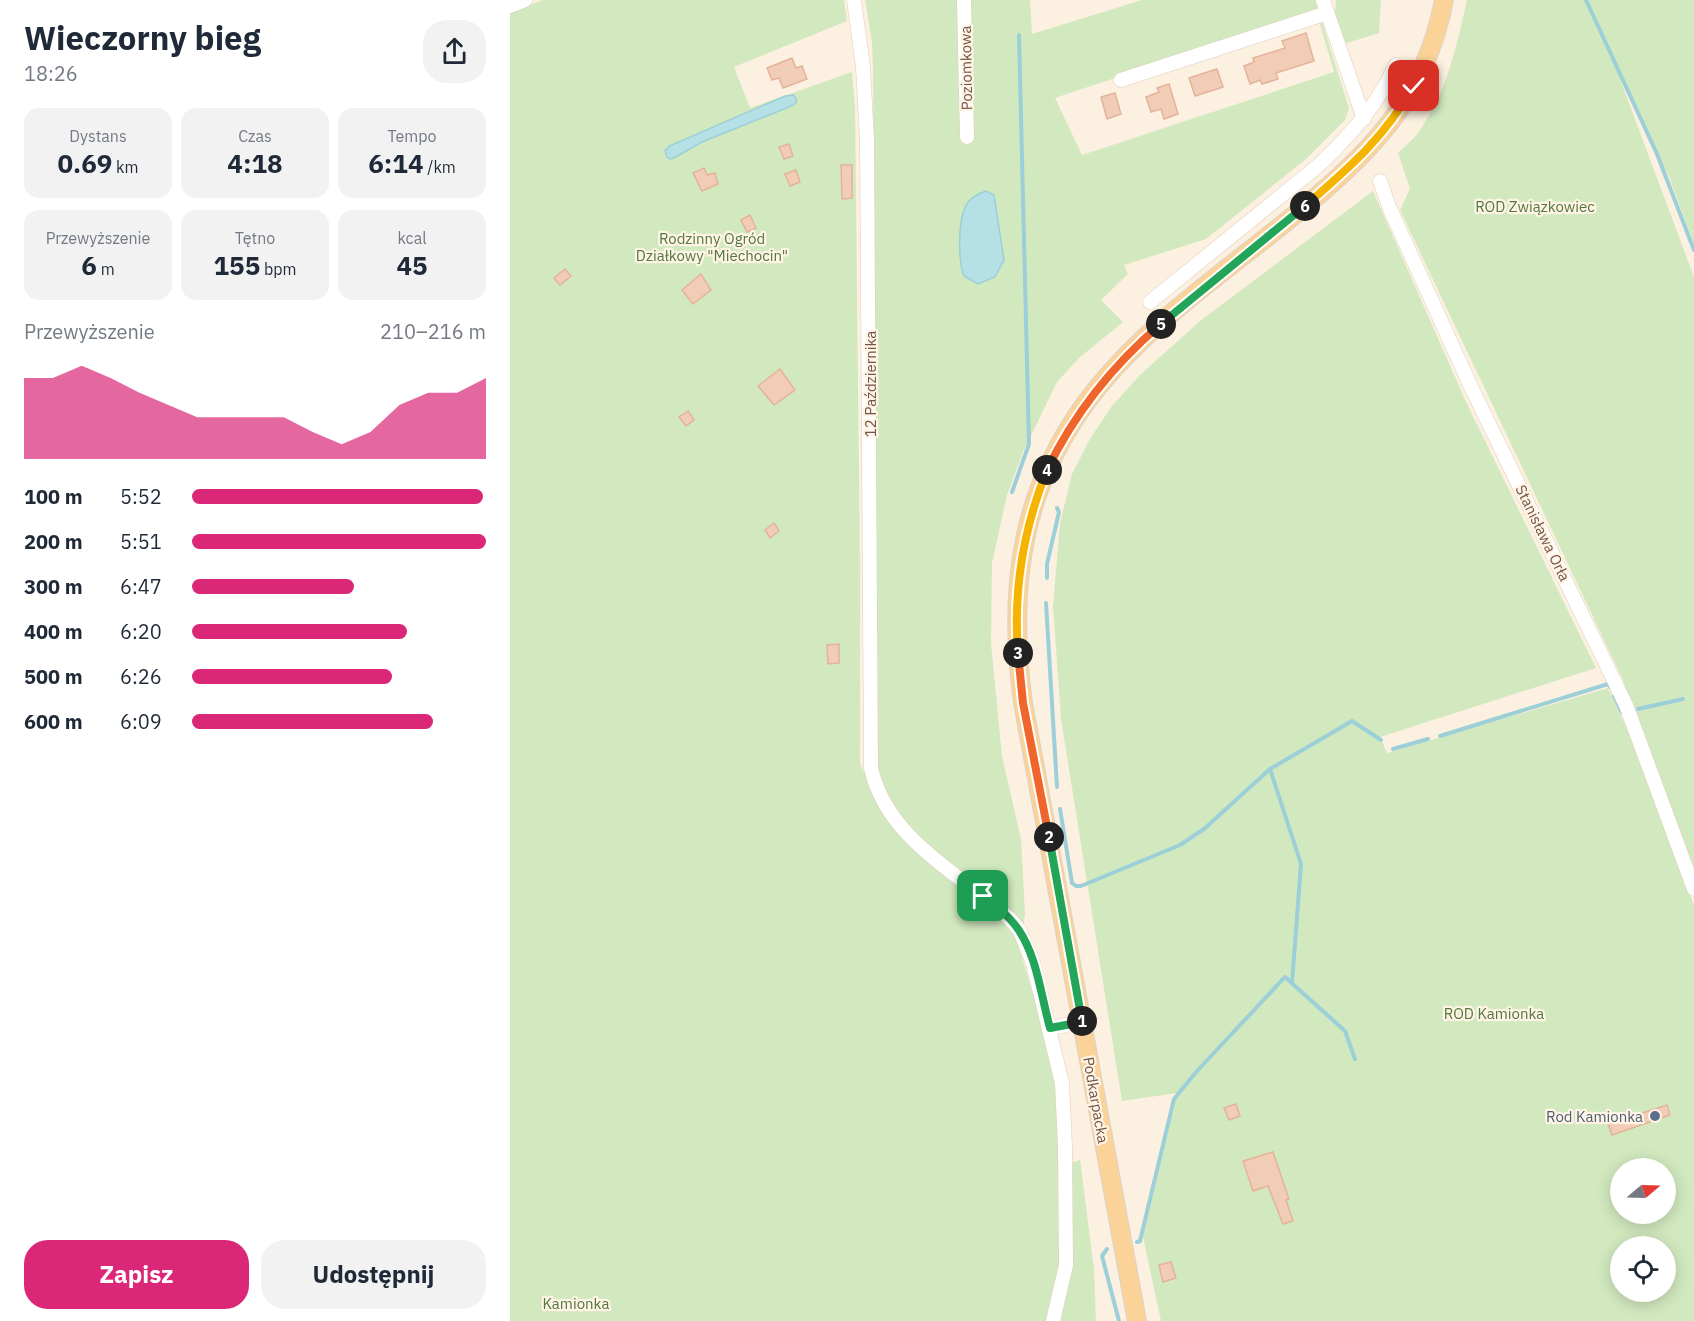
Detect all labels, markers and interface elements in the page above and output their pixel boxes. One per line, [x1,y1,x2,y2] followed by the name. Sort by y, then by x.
[24,16,261,59] text: Wieczorny bieg
[423,20,486,83] button: share
[956,25,976,111] street label: Poziomkowa
[24,60,78,87] text: 18:26
[1388,60,1439,111] pin
[1397,69,1430,102] icon: check
[69,126,127,146] text: Dystans
[238,126,272,146] text: Czas
[387,126,437,146] text: Tempo
[57,146,112,180] text: 0.69
[227,146,283,180] text: 4:18
[368,146,424,180] text: 6:14
[112,157,139,177] text: km
[424,157,456,177] text: /km
[1290,191,1320,221] pin: 6
[1300,196,1310,216] text: 6
[1475,197,1595,216] park label: ROD Związkowiec
[46,228,150,248] text: Przewyższenie
[235,228,275,248] text: Tętno
[397,228,427,248] text: kcal
[636,229,788,265] park label: Rodzinny Ogród Działkowy "Miechocin"
[81,248,97,282] text: 6
[213,248,260,282] text: 155
[396,248,428,282] text: 45
[97,259,115,279] text: m
[260,259,297,279] text: bpm
[1146,309,1176,339] pin: 5
[1156,314,1166,334] text: 5
[24,318,155,345] text: Przewyższenie
[380,318,486,345] text: 210–216 m
[861,331,880,437] street label: 12 Października
[1032,455,1062,485] pin: 4
[1042,460,1052,480] text: 4
[1511,482,1575,584] street label: Stanisława Orła
[24,483,83,510] text: 100 m
[120,483,162,510] text: 5:52
[24,528,83,555] text: 200 m
[120,528,162,555] text: 5:51
[24,573,83,600] text: 300 m
[120,573,162,600] text: 6:47
[24,618,83,645] text: 400 m
[120,618,162,645] text: 6:20
[1003,638,1033,668] pin: 3
[1013,643,1023,663] text: 3
[24,663,83,690] text: 500 m
[120,663,162,690] text: 6:26
[24,708,83,735] text: 600 m
[120,708,162,735] text: 6:09
[1034,822,1064,852] pin: 2
[1044,827,1054,847] text: 2
[957,870,1008,921] pin
[966,879,999,912] icon: arrive
[1444,1004,1544,1023] park label: ROD Kamionka
[1067,1006,1097,1036] pin: 1
[1077,1011,1087,1031] text: 1
[1079,1055,1113,1145] street label: Podkarpacka
[1546,1107,1643,1126] place label: Rod Kamionka
[1648,1109,1662,1123] marker: Rod Kamionka
[1610,1158,1676,1224] north arrow
[1610,1158,1676,1302] map controls
[1610,1236,1676,1302] button: locate
[24,1240,249,1309] button: Zapisz
[261,1240,486,1309] button: Udostępnij
[543,1294,609,1313] park label: Kamionka

